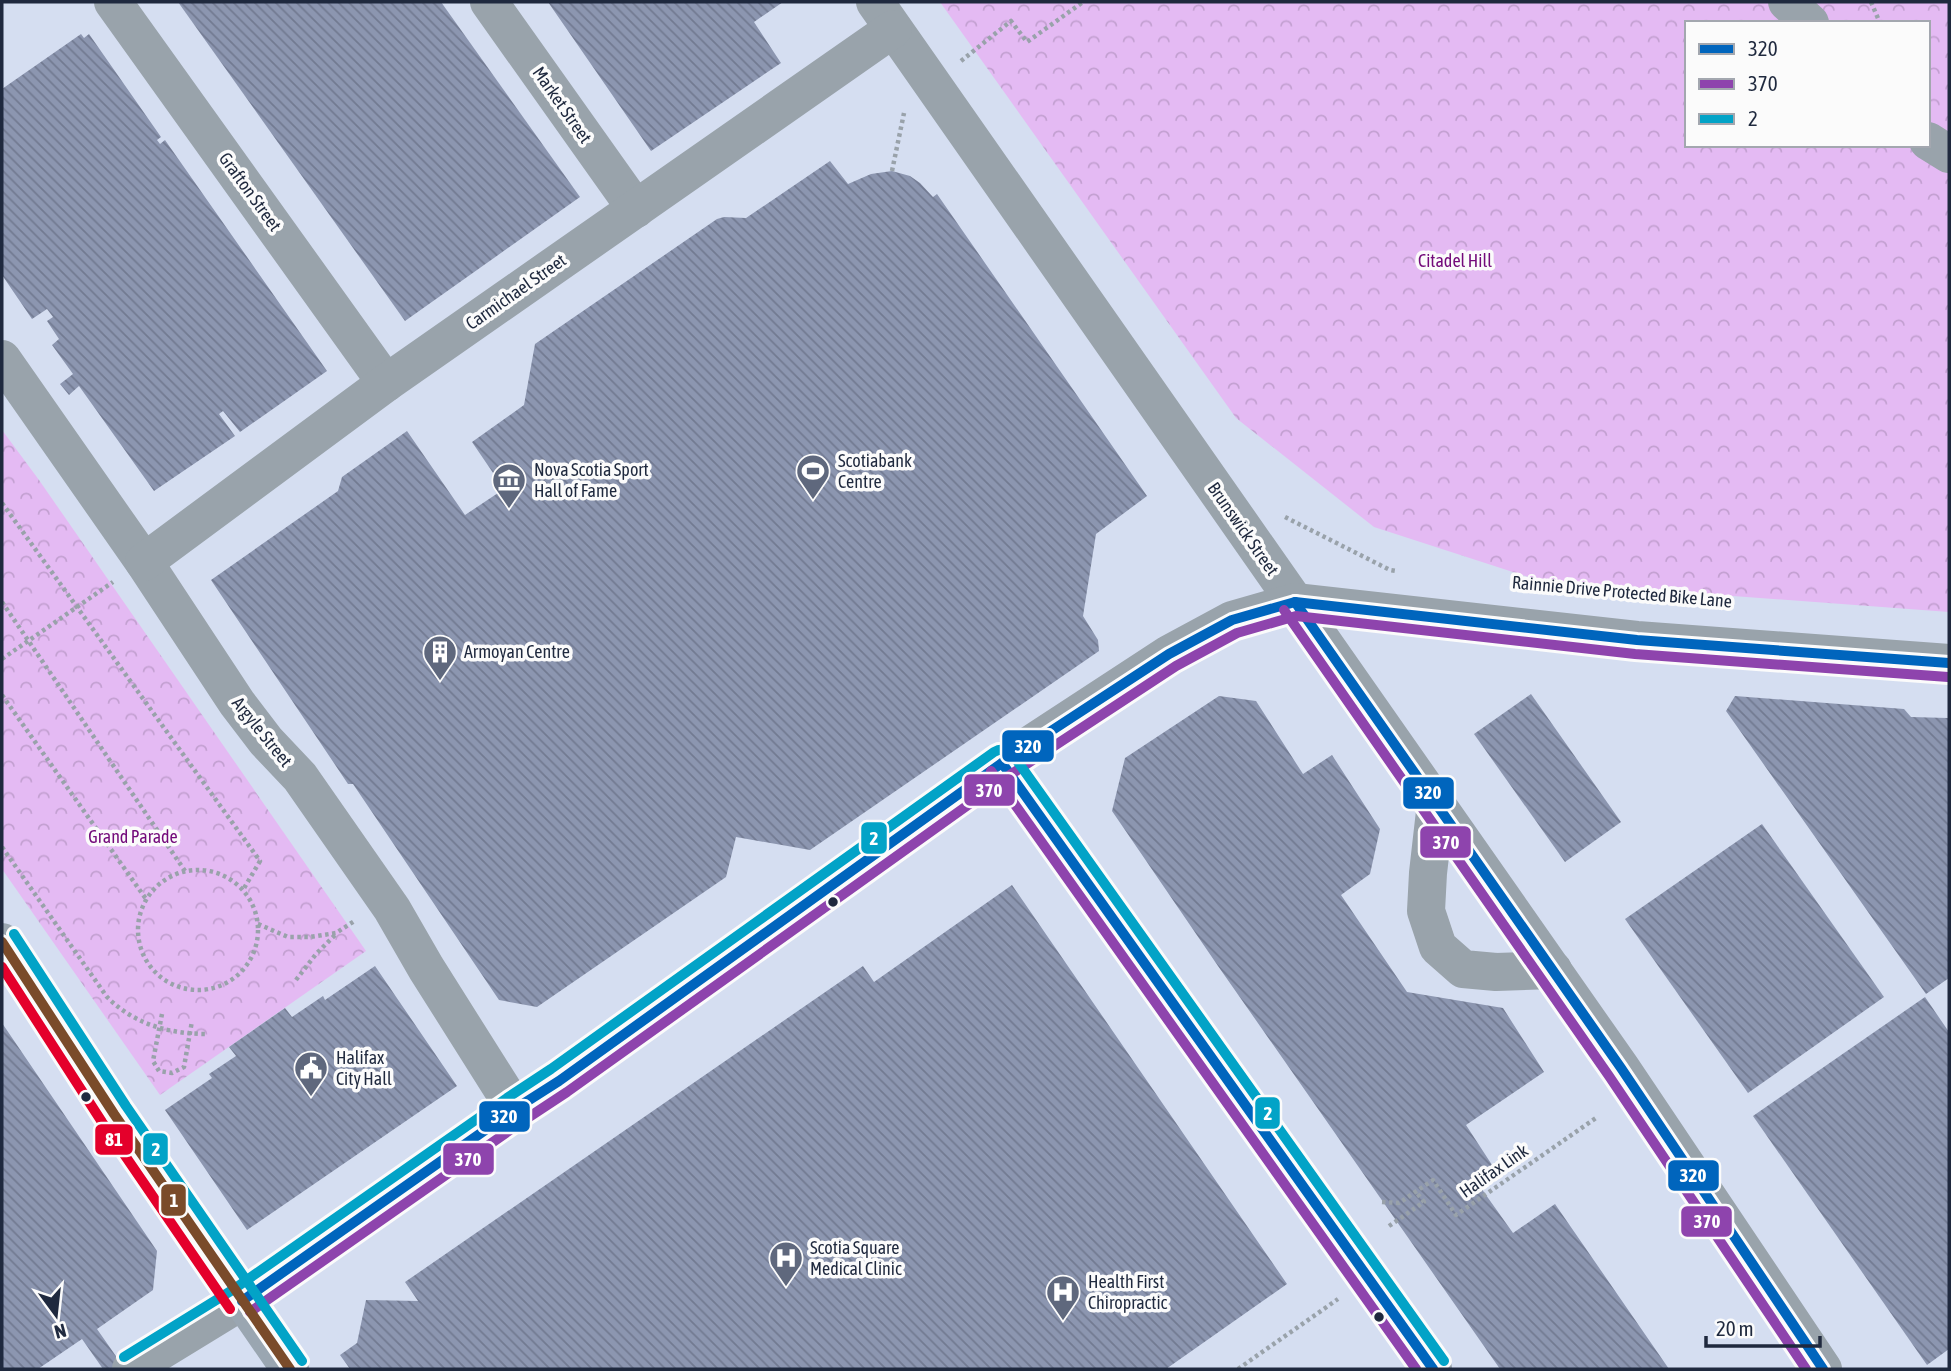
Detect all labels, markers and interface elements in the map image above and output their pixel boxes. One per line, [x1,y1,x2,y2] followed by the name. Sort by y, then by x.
[1685,21,1930,147] legend
[1748,36,1778,60] text: 320
[528,62,596,147] street label: Market Street
[1748,71,1778,95] text: 370
[1748,106,1758,130] text: 2
[215,148,286,235] street label: Grafton Street
[462,249,570,334] street label: Carmichael Street
[1418,250,1492,271] park label: Citadel Hill
[838,450,912,492] place label: Scotiabank Centre
[794,452,832,501] sports icon: Scotiabank Centre
[534,459,649,501] place label: Nova Scotia Sport Hall of Fame
[490,461,528,510] museum icon: Nova Scotia Sport Hall of Fame
[1204,478,1283,579] street label: Brunswick Street
[1511,571,1733,612] street label: Rainnie Drive Protected Bike Lane
[421,633,459,682] building icon: Armoyan Centre
[464,641,570,662] place label: Armoyan Centre
[228,693,297,771] street label: Argyle Street
[1001,729,1055,763] line badge: 320
[1015,735,1041,757] text: 320
[963,773,1016,807] line badge: 370
[1402,776,1455,810] line badge: 320
[976,779,1002,801] text: 370
[1415,781,1441,803] text: 320
[860,821,888,855] line badge: 2
[1419,825,1472,859] line badge: 370
[88,826,178,847] park label: Grand Parade
[870,827,879,849] text: 2
[1433,831,1459,853] text: 370
[826,895,840,909] unlabelled marker
[336,1047,392,1089] place label: Halifax City Hall
[292,1049,330,1098] public building icon: Halifax City Hall
[79,1090,93,1104] unlabelled marker
[1254,1096,1281,1130] line badge: 2
[478,1100,531,1133] line badge: 320
[1264,1102,1273,1124] text: 2
[491,1105,517,1127] text: 320
[94,1123,134,1156] line badge: 81
[105,1128,123,1150] text: 81
[142,1132,169,1166] line badge: 2
[152,1138,161,1160] text: 2
[1456,1139,1532,1202] street label: Halifax Link
[442,1142,495,1176] line badge: 370
[455,1148,481,1170] text: 370
[1667,1159,1720,1192] line badge: 320
[1680,1164,1706,1186] text: 320
[160,1183,187,1217] line badge: 1
[170,1189,179,1211] text: 1
[1680,1205,1733,1238] line badge: 370
[1694,1210,1720,1232] text: 370
[810,1237,902,1279] place label: Scotia Square Medical Clinic
[767,1239,805,1288] hospital icon: Scotia Square Medical Clinic
[1088,1271,1168,1313] place label: Health First Chiropractic
[1044,1273,1082,1322] hospital icon: Health First Chiropractic
[21,1280,91,1350] north arrow
[1706,1304,1820,1348] scale bar
[1372,1310,1386,1324] unlabelled marker
[1716,1316,1754,1340] text: 20 m
[52,1319,69,1343] text: N

